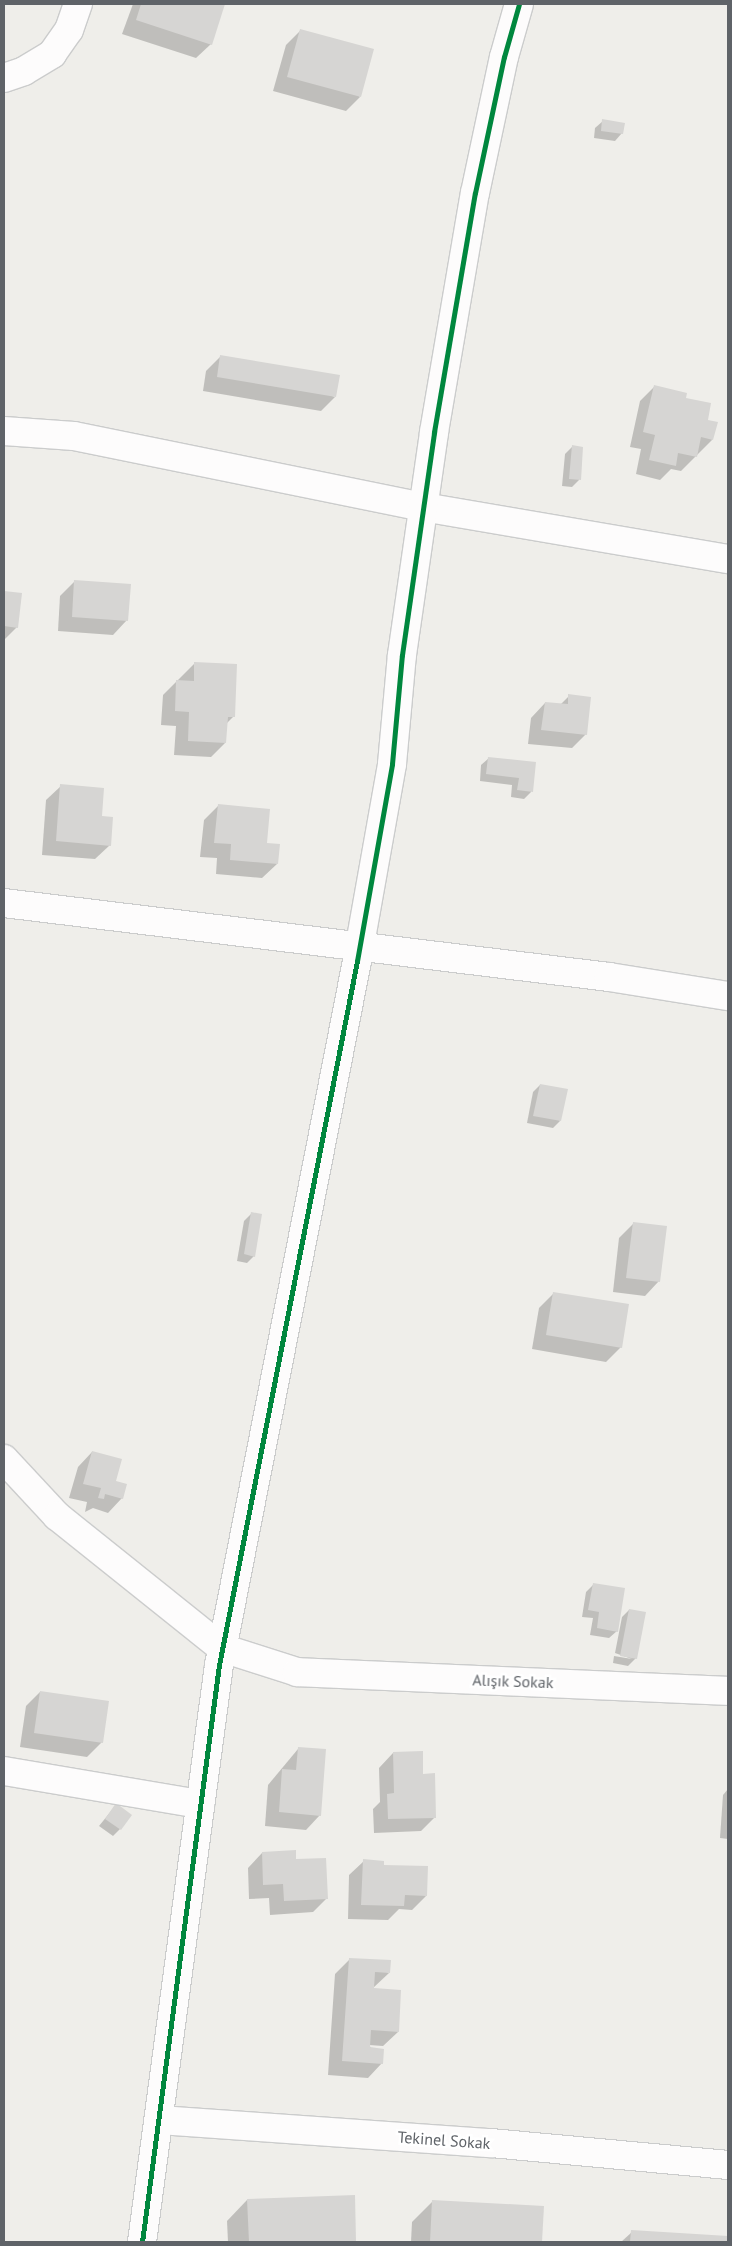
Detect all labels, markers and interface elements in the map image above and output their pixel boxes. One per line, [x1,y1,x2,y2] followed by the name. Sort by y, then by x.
[472,1670,554,1692] street label: Alışık Sokak
[397,2127,491,2153] street label: Tekinel Sokak

